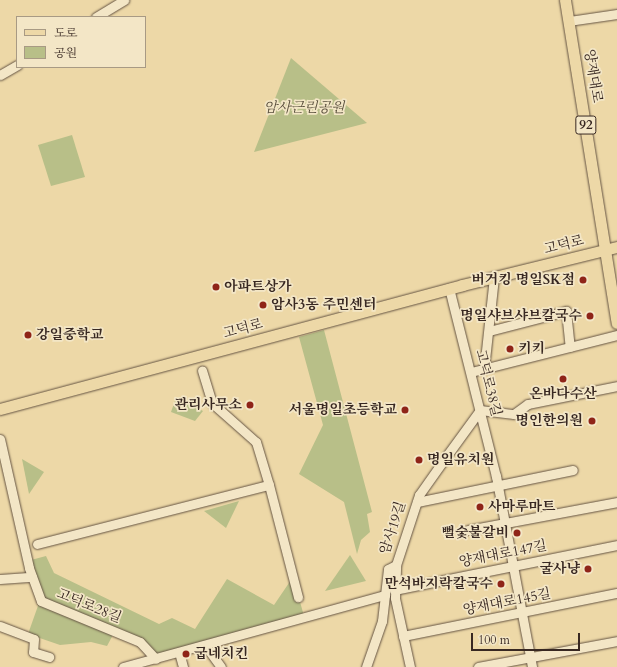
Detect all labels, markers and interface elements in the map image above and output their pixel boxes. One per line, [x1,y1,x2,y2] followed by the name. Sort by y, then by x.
[16,16,146,68] legend
[54,25,77,41] text: 도로
[54,45,77,61] text: 공원
[580,48,606,104] street label: 양재대로
[263,100,345,116] park label: 암사근린공원
[575,114,597,136] road number: 92
[542,232,586,258] street label: 고덕로
[471,272,575,288] place label: 버거킹 명일SK점
[578,275,588,285] marker: 버거킹 명일SK점
[224,279,292,295] place label: 아파트상가
[211,282,221,292] marker: 아파트상가
[271,297,377,313] place label: 암사3동 주민센터
[258,300,268,310] marker: 암사3동 주민센터
[460,308,582,324] place label: 명일샤브샤브칼국수
[585,311,595,321] marker: 명일샤브샤브칼국수
[221,316,265,342] street label: 고덕로
[36,327,104,343] place label: 강일중학교
[23,330,33,340] marker: 강일중학교
[518,341,545,357] place label: 키키
[505,344,515,354] marker: 키키
[472,348,504,418] street label: 고덕로38길
[558,374,568,384] marker: 온바다수산
[529,386,597,402] place label: 온바다수산
[174,397,242,413] place label: 관리사무소
[245,400,255,410] marker: 관리사무소
[289,402,397,418] place label: 서울명일초등학교
[400,405,410,415] marker: 서울명일초등학교
[515,413,583,429] place label: 명인한의원
[586,415,598,427] marker: 명인한의원
[427,452,495,468] place label: 명일유치원
[414,455,424,465] marker: 명일유치원
[377,499,409,557] street label: 암사19길
[488,499,556,515] place label: 사마루마트
[475,502,485,512] marker: 사마루마트
[441,525,509,541] place label: 뻘숯불갈비
[512,528,522,538] marker: 뻘숯불갈비
[458,537,548,571] street label: 양재대로147길
[539,561,580,577] place label: 굴사냥
[583,564,593,574] marker: 굴사냥
[385,576,493,592] place label: 만석바지락칼국수
[496,579,506,589] marker: 만석바지락칼국수
[54,585,124,627] street label: 고덕로28길
[462,585,552,619] street label: 양재대로145길
[473,625,582,651] scale bar
[478,632,510,648] text: 100 m
[194,646,248,662] place label: 굽네치킨
[181,649,191,659] marker: 굽네치킨

